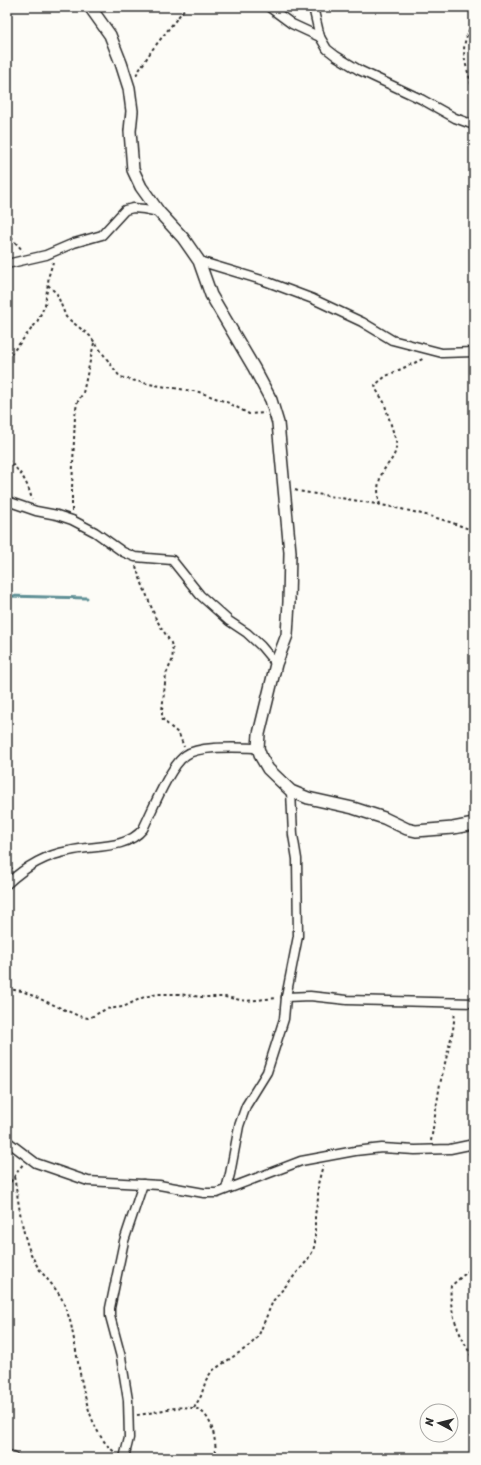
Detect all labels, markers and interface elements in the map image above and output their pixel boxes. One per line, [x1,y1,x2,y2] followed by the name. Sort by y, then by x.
[419,1403,459,1443] north arrow
[420,1417,440,1428] text: N

